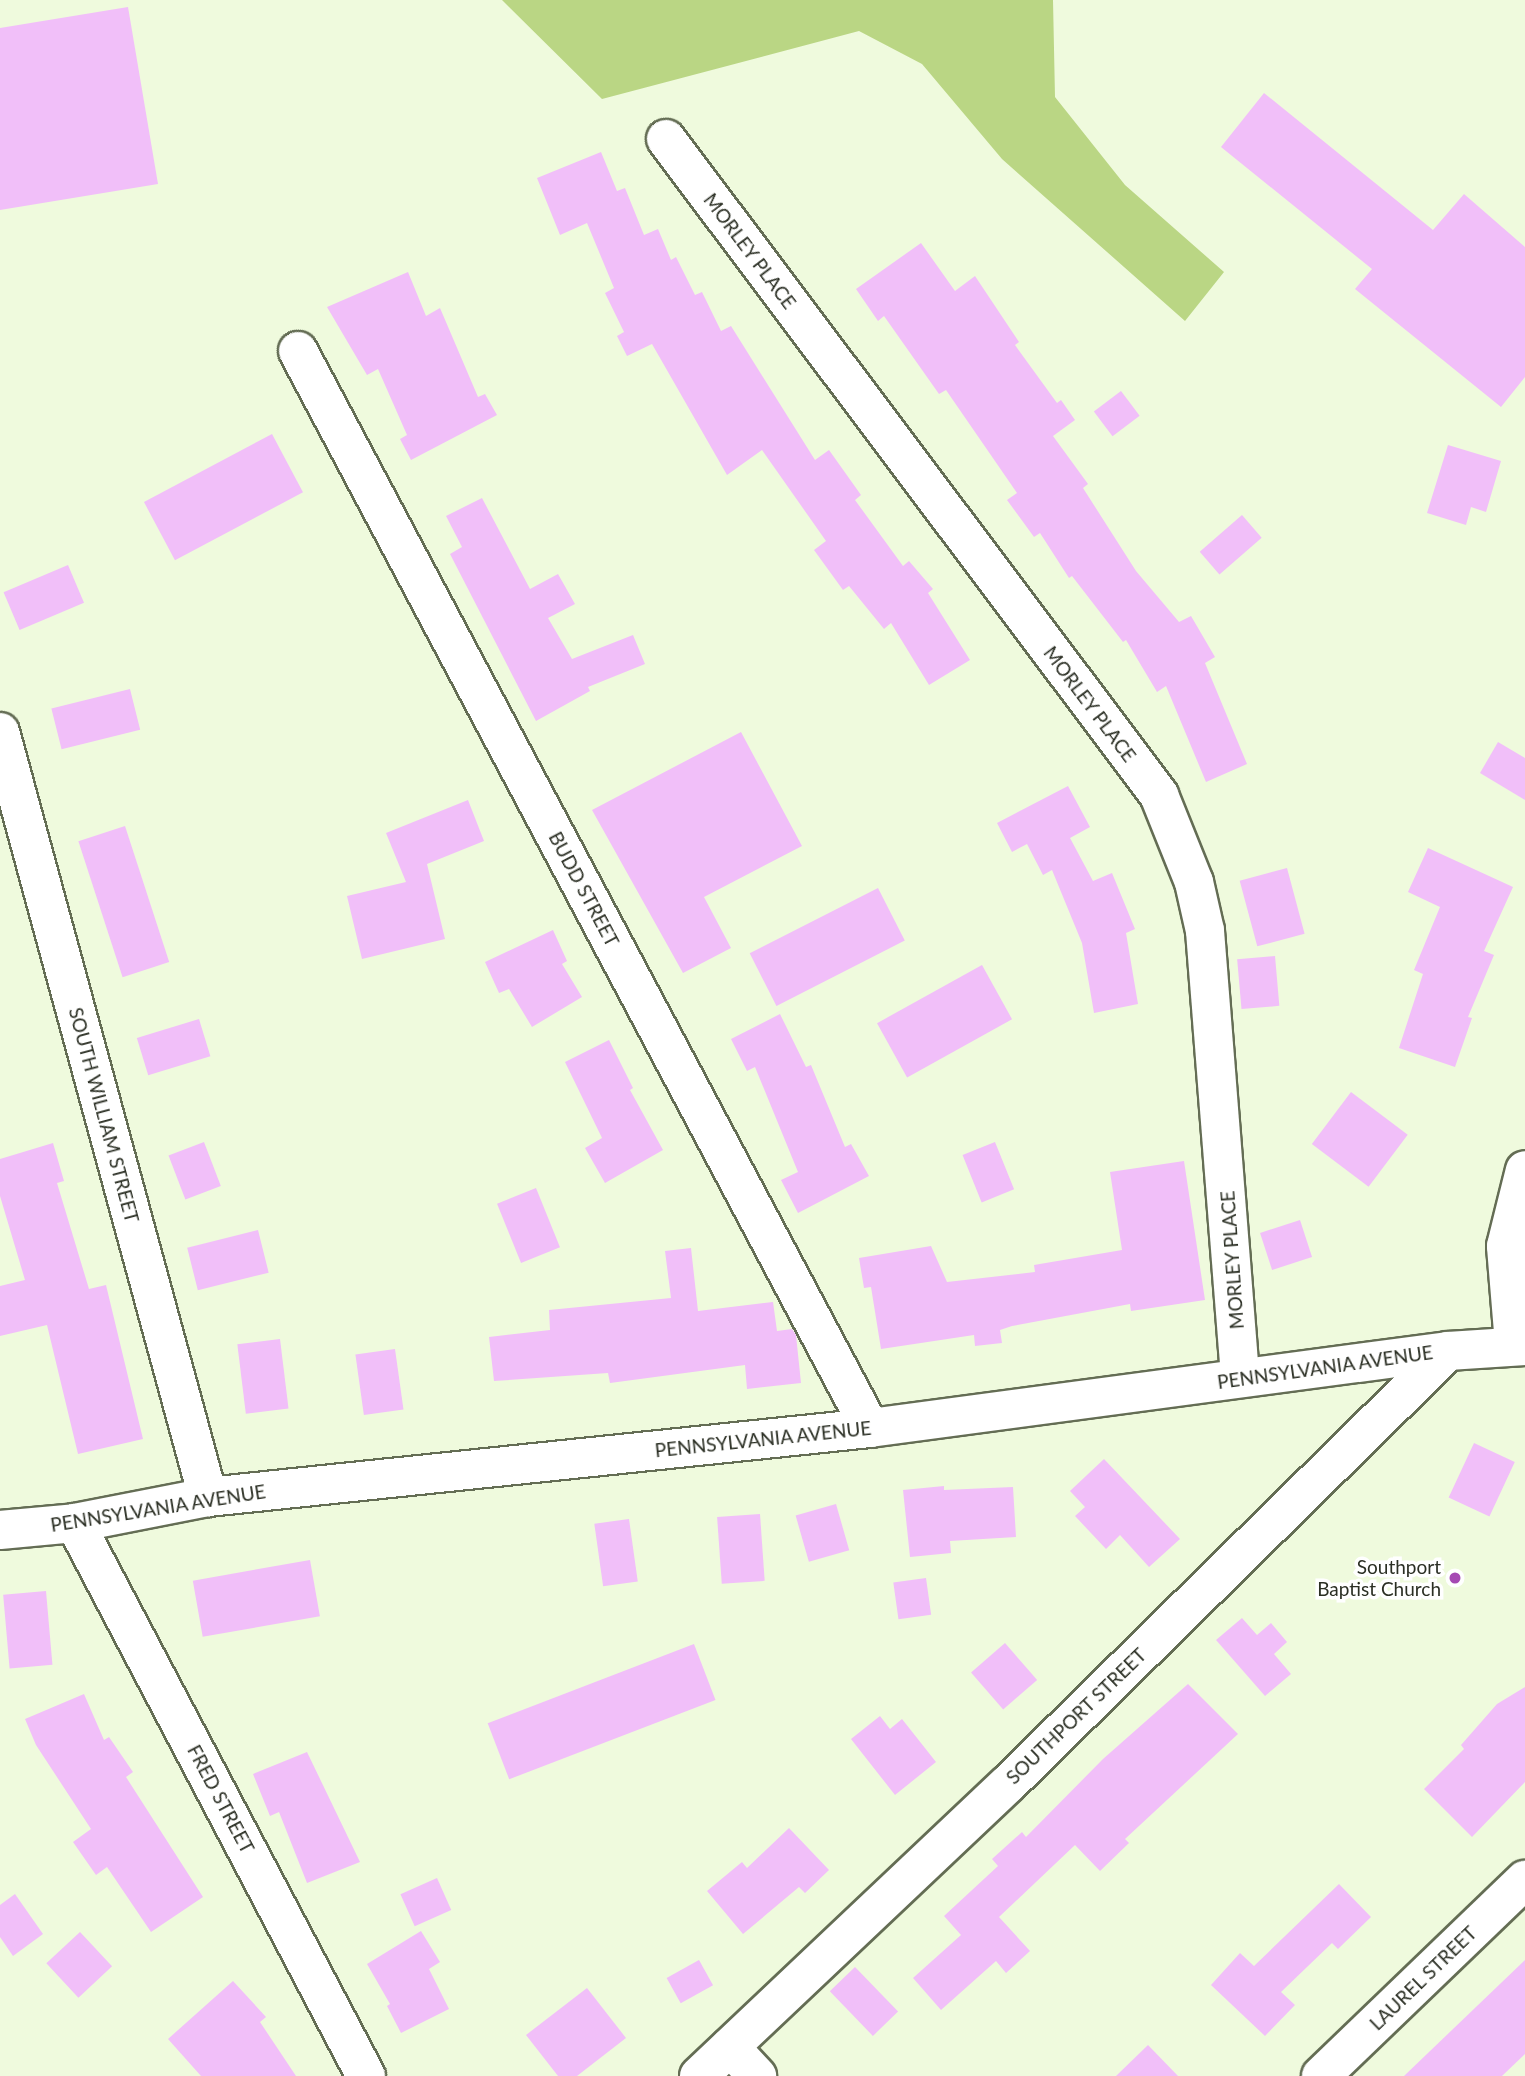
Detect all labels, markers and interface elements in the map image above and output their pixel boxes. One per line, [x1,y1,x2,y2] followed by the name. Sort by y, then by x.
[699,188,801,314] street label: MORLEY PLACE
[1039,641,1141,767] street label: MORLEY PLACE
[544,828,624,950] street label: BUDD STREET
[64,1005,144,1225] street label: SOUTH WILLIAM STREET
[1216,1190,1248,1330] street label: MORLEY PLACE
[1215,1340,1435,1394] street label: PENNSYLVANIA AVENUE
[653,1416,873,1462] street label: PENNSYLVANIA AVENUE
[48,1480,268,1536] street label: PENNSYLVANIA AVENUE
[1317,1556,1441,1600] place label: Southport Baptist Church
[1447,1570,1463,1586] marker: Southport Baptist Church
[1001,1643,1151,1789] street label: SOUTHPORT STREET
[183,1741,259,1857] street label: FRED STREET
[1365,1921,1481,2035] street label: LAUREL STREET

